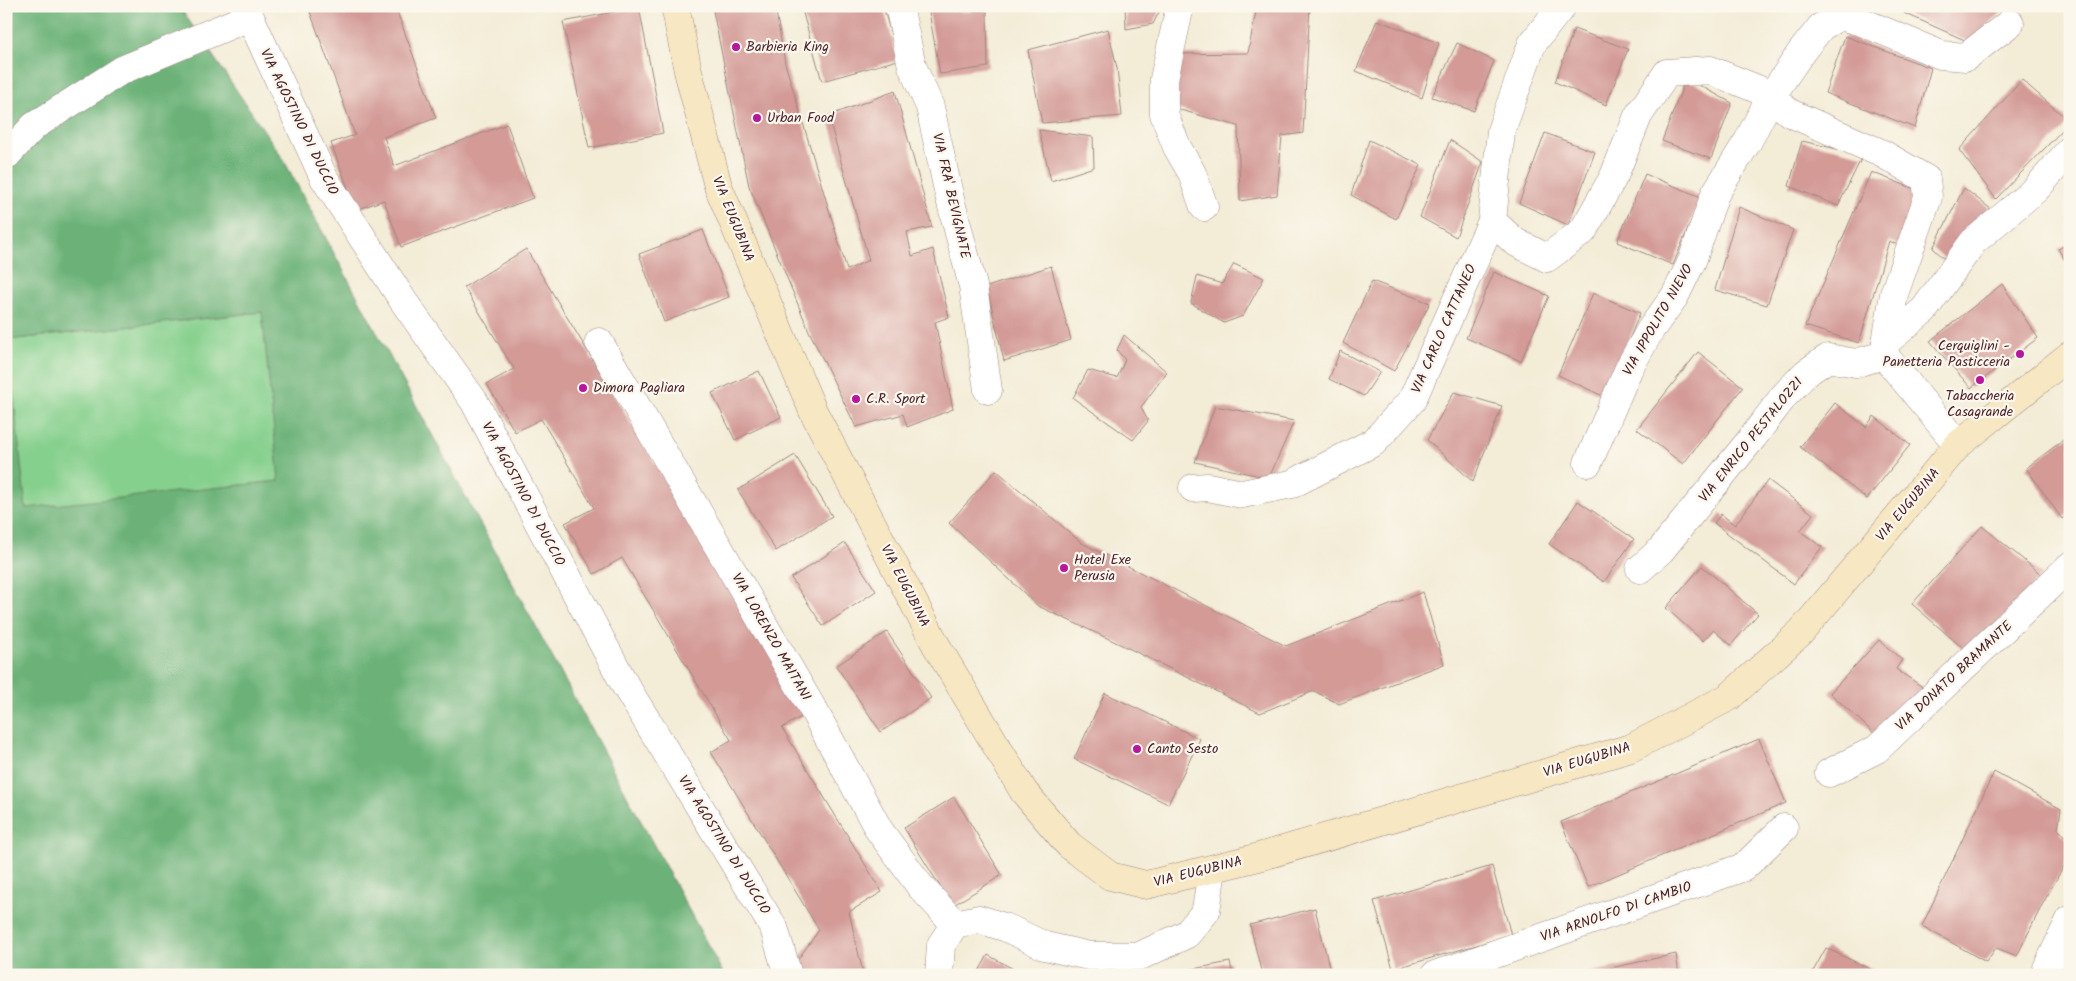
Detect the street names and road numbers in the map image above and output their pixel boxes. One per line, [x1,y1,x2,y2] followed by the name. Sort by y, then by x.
[254,45,344,199] street label: VIA AGOSTINO DI DUCCIO
[926,131,976,262] street label: VIA FRA' BEVIGNATE
[706,173,760,265] street label: VIA EUGUBINA
[1406,260,1483,397] street label: VIA CARLO CATTANEO
[1617,260,1699,380] street label: VIA IPPOLITO NIEVO
[1693,373,1809,507] street label: VIA ENRICO PESTALOZZI
[476,418,571,570] street label: VIA AGOSTINO DI DUCCIO
[1870,463,1946,547] street label: VIA EUGUBINA
[875,541,935,631] street label: VIA EUGUBINA
[725,569,817,705] street label: VIA LORENZO MAITANI
[1890,615,2018,736] street label: VIA DONATO BRAMANTE
[1540,736,1634,784] street label: VIA EUGUBINA
[672,771,776,919] street label: VIA AGOSTINO DI DUCCIO
[1151,850,1245,894] street label: VIA EUGUBINA
[1537,876,1695,948] street label: VIA ARNOLFO DI CAMBIO

